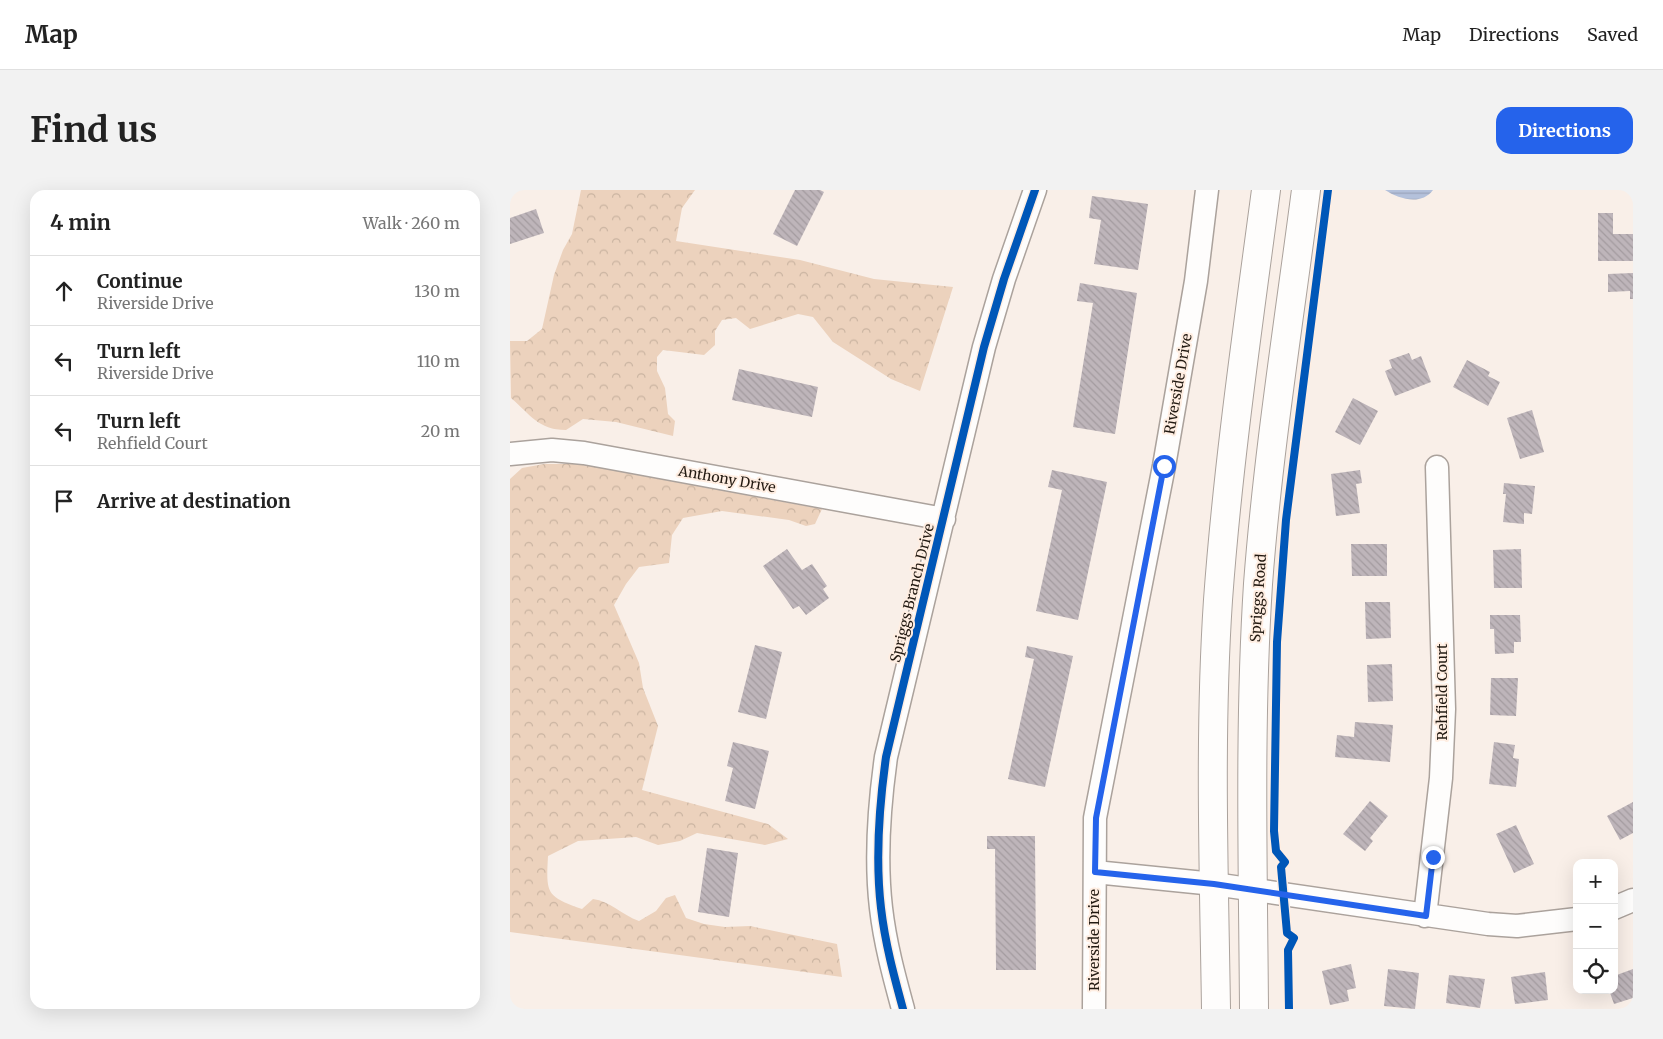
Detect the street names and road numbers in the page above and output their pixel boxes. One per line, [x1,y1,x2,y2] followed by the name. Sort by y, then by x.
[1160,332,1196,436] street label: Riverside Drive
[676,461,777,496] street label: Anthony Drive
[886,522,938,664] street label: Spriggs Branch Drive
[1246,553,1270,643] street label: Spriggs Road
[1433,643,1451,740] street label: Rehfield Court
[1085,889,1103,991] street label: Riverside Drive

